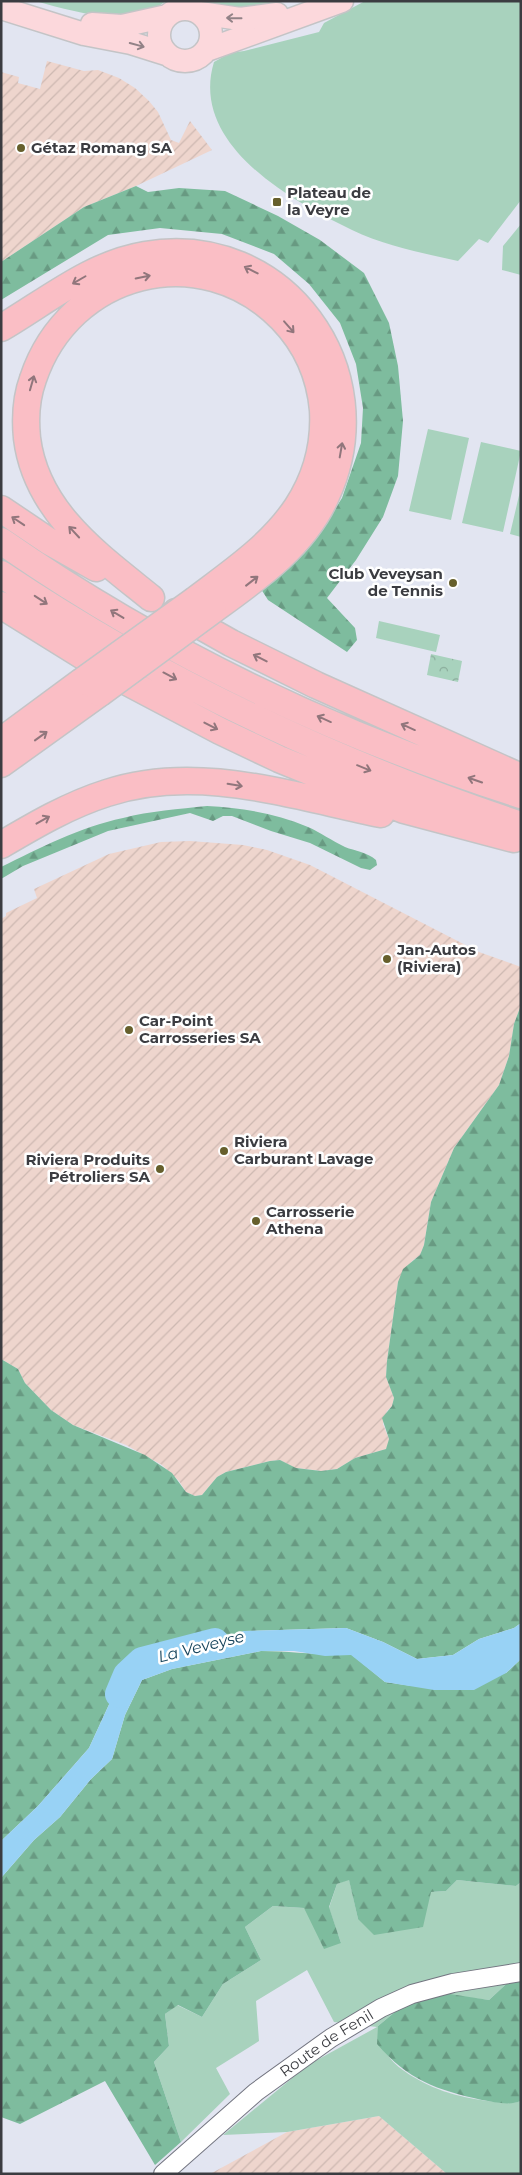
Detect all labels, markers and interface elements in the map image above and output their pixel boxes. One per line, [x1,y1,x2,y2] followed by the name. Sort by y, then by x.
[227,14,243,23] one-way arrow
[128,40,144,50] one-way arrow
[31,138,173,157] place label: Gétaz Romang SA
[15,142,27,154] marker: Gétaz Romang SA
[287,183,371,219] place label: Plateau de la Veyre
[271,196,283,208] marker: Plateau de la Veyre
[244,265,259,274] one-way arrow
[134,271,150,281] one-way arrow
[73,276,87,286] one-way arrow
[283,320,294,333] one-way arrow
[27,376,37,392] one-way arrow
[337,442,347,458] one-way arrow
[12,515,26,525] one-way arrow
[68,526,80,539] one-way arrow
[328,564,443,600] place label: Club Veveysan de Tennis
[246,576,259,587] one-way arrow
[447,577,459,589] marker: Club Veveysan de Tennis
[34,596,48,606] one-way arrow
[110,609,124,619] one-way arrow
[253,653,268,663] one-way arrow
[162,672,177,681] one-way arrow
[317,714,332,724] one-way arrow
[401,721,416,731] one-way arrow
[203,722,218,731] one-way arrow
[34,731,48,741] one-way arrow
[357,764,372,773] one-way arrow
[467,775,483,784] one-way arrow
[226,780,242,790] one-way arrow
[36,815,50,825] one-way arrow
[396,940,476,976] place label: Jan-Autos (Riviera)
[381,953,393,965] marker: Jan-Autos (Riviera)
[139,1011,261,1047] place label: Car-Point Carrosseries SA
[123,1024,135,1036] marker: Car-Point Carrosseries SA
[234,1132,374,1168] place label: Riviera Carburant Lavage
[218,1145,230,1157] marker: Riviera Carburant Lavage
[25,1150,151,1186] place label: Riviera Produits Pétroliers SA
[154,1163,166,1175] marker: Riviera Produits Pétroliers SA
[265,1202,354,1238] place label: Carrosserie Athena
[250,1215,262,1227] marker: Carrosserie Athena
[156,1627,246,1666] water label: La Veveyse
[276,2005,377,2081] street label: Route de Fenil

